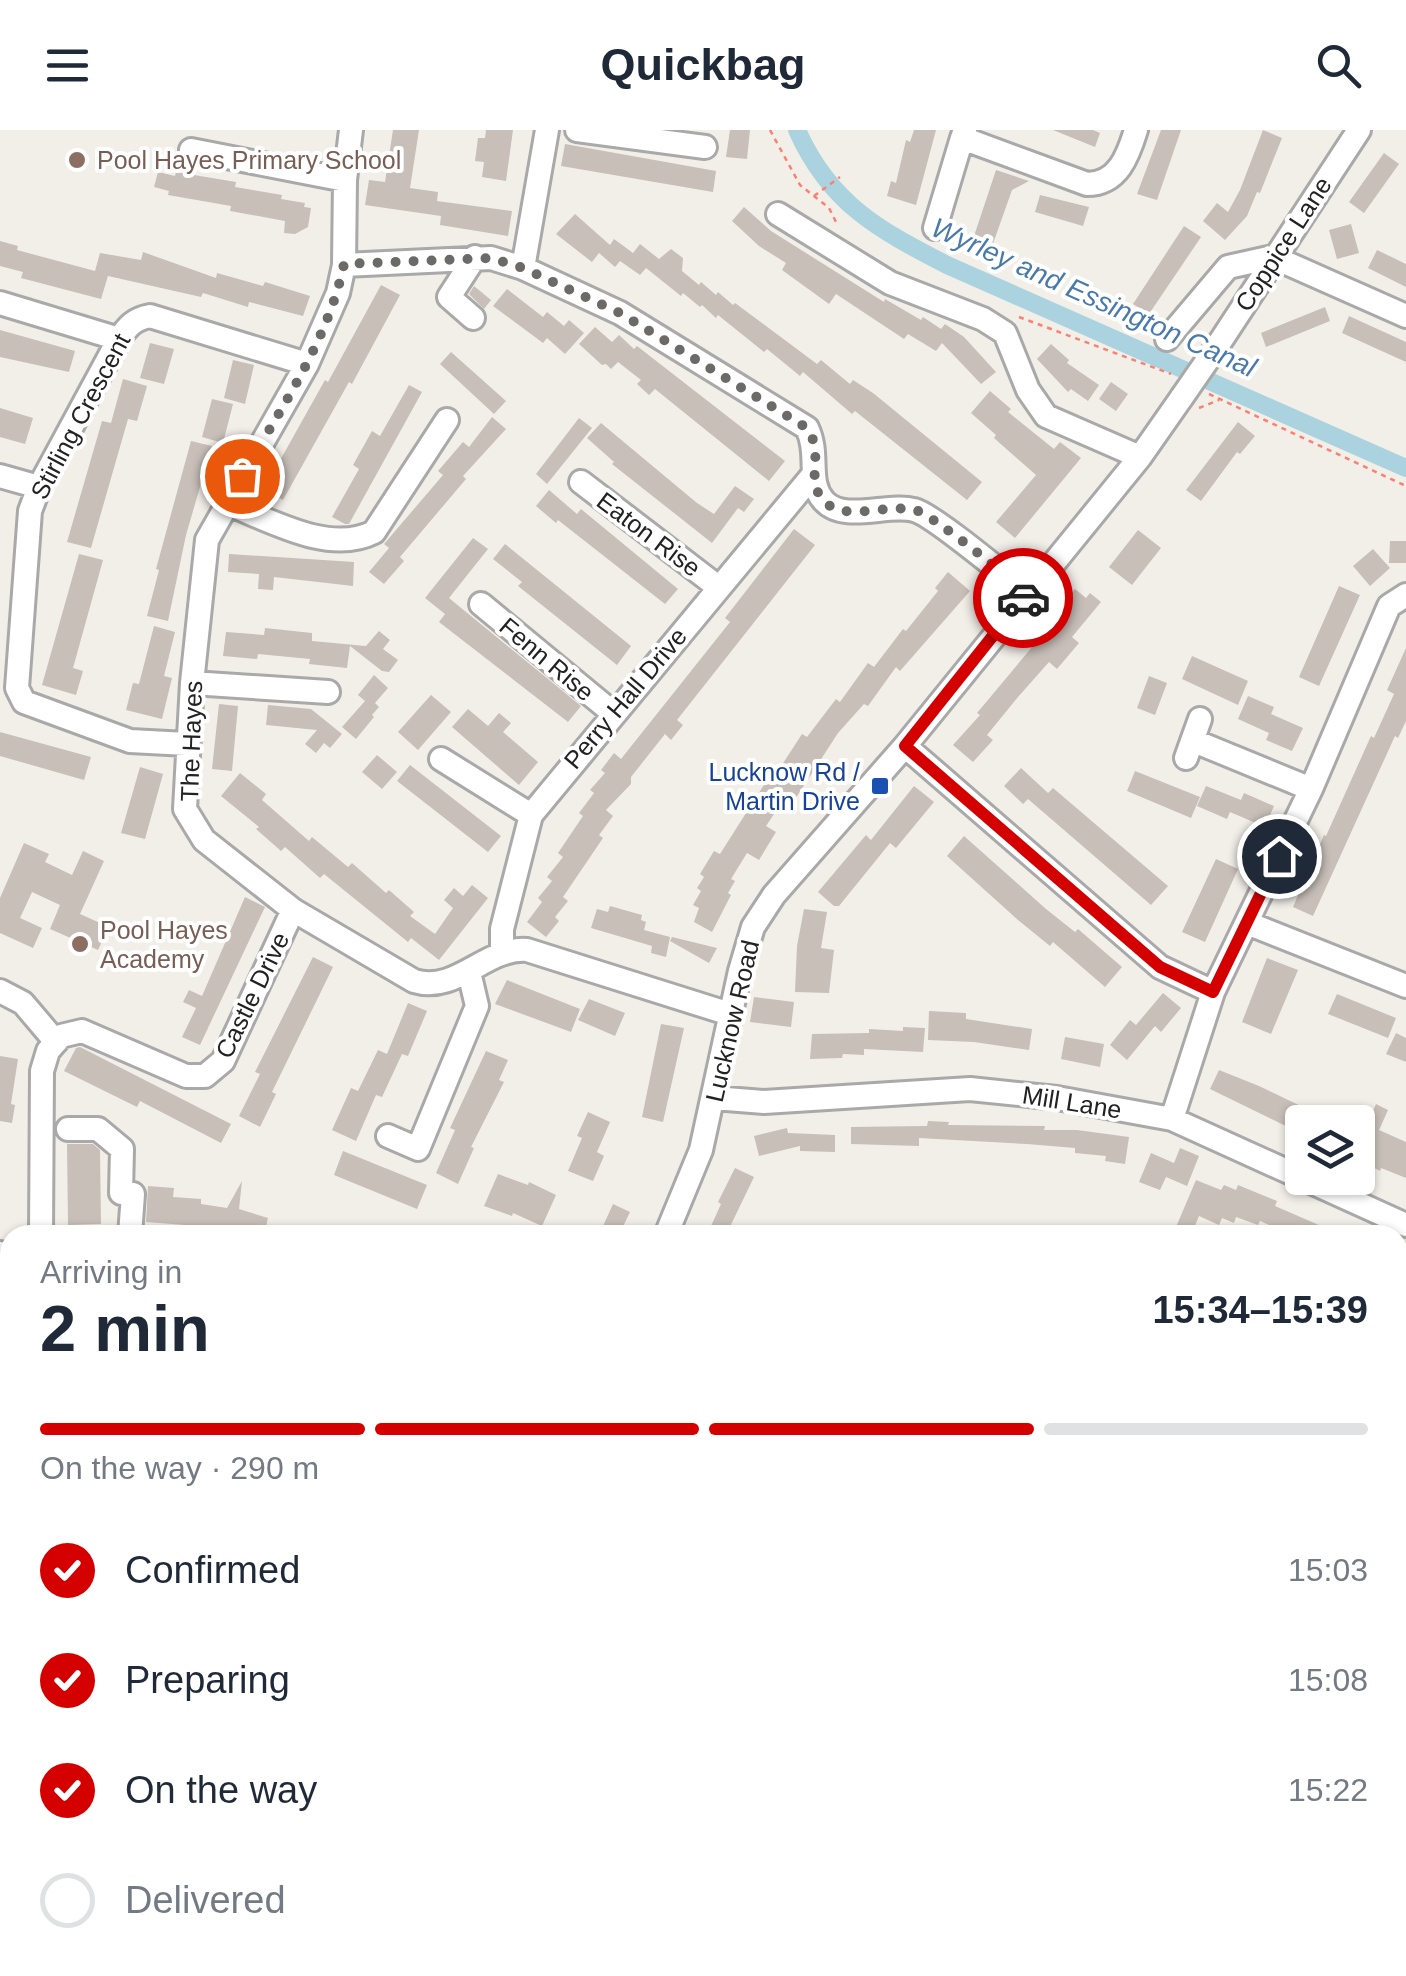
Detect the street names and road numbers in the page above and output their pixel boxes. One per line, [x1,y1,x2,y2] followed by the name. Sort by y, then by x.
[1229,172,1337,316] street label: Coppice Lane
[25,328,135,504] street label: Stirling Crescent
[592,486,706,582] street label: Eaton Rise
[494,612,600,706] street label: Fenn Rise
[558,622,692,774] street label: Perry Hall Drive
[175,680,207,802] street label: The Hayes
[210,928,294,1062] street label: Castle Drive
[700,937,764,1105] street label: Lucknow Road
[1020,1080,1124,1124] street label: Mill Lane

